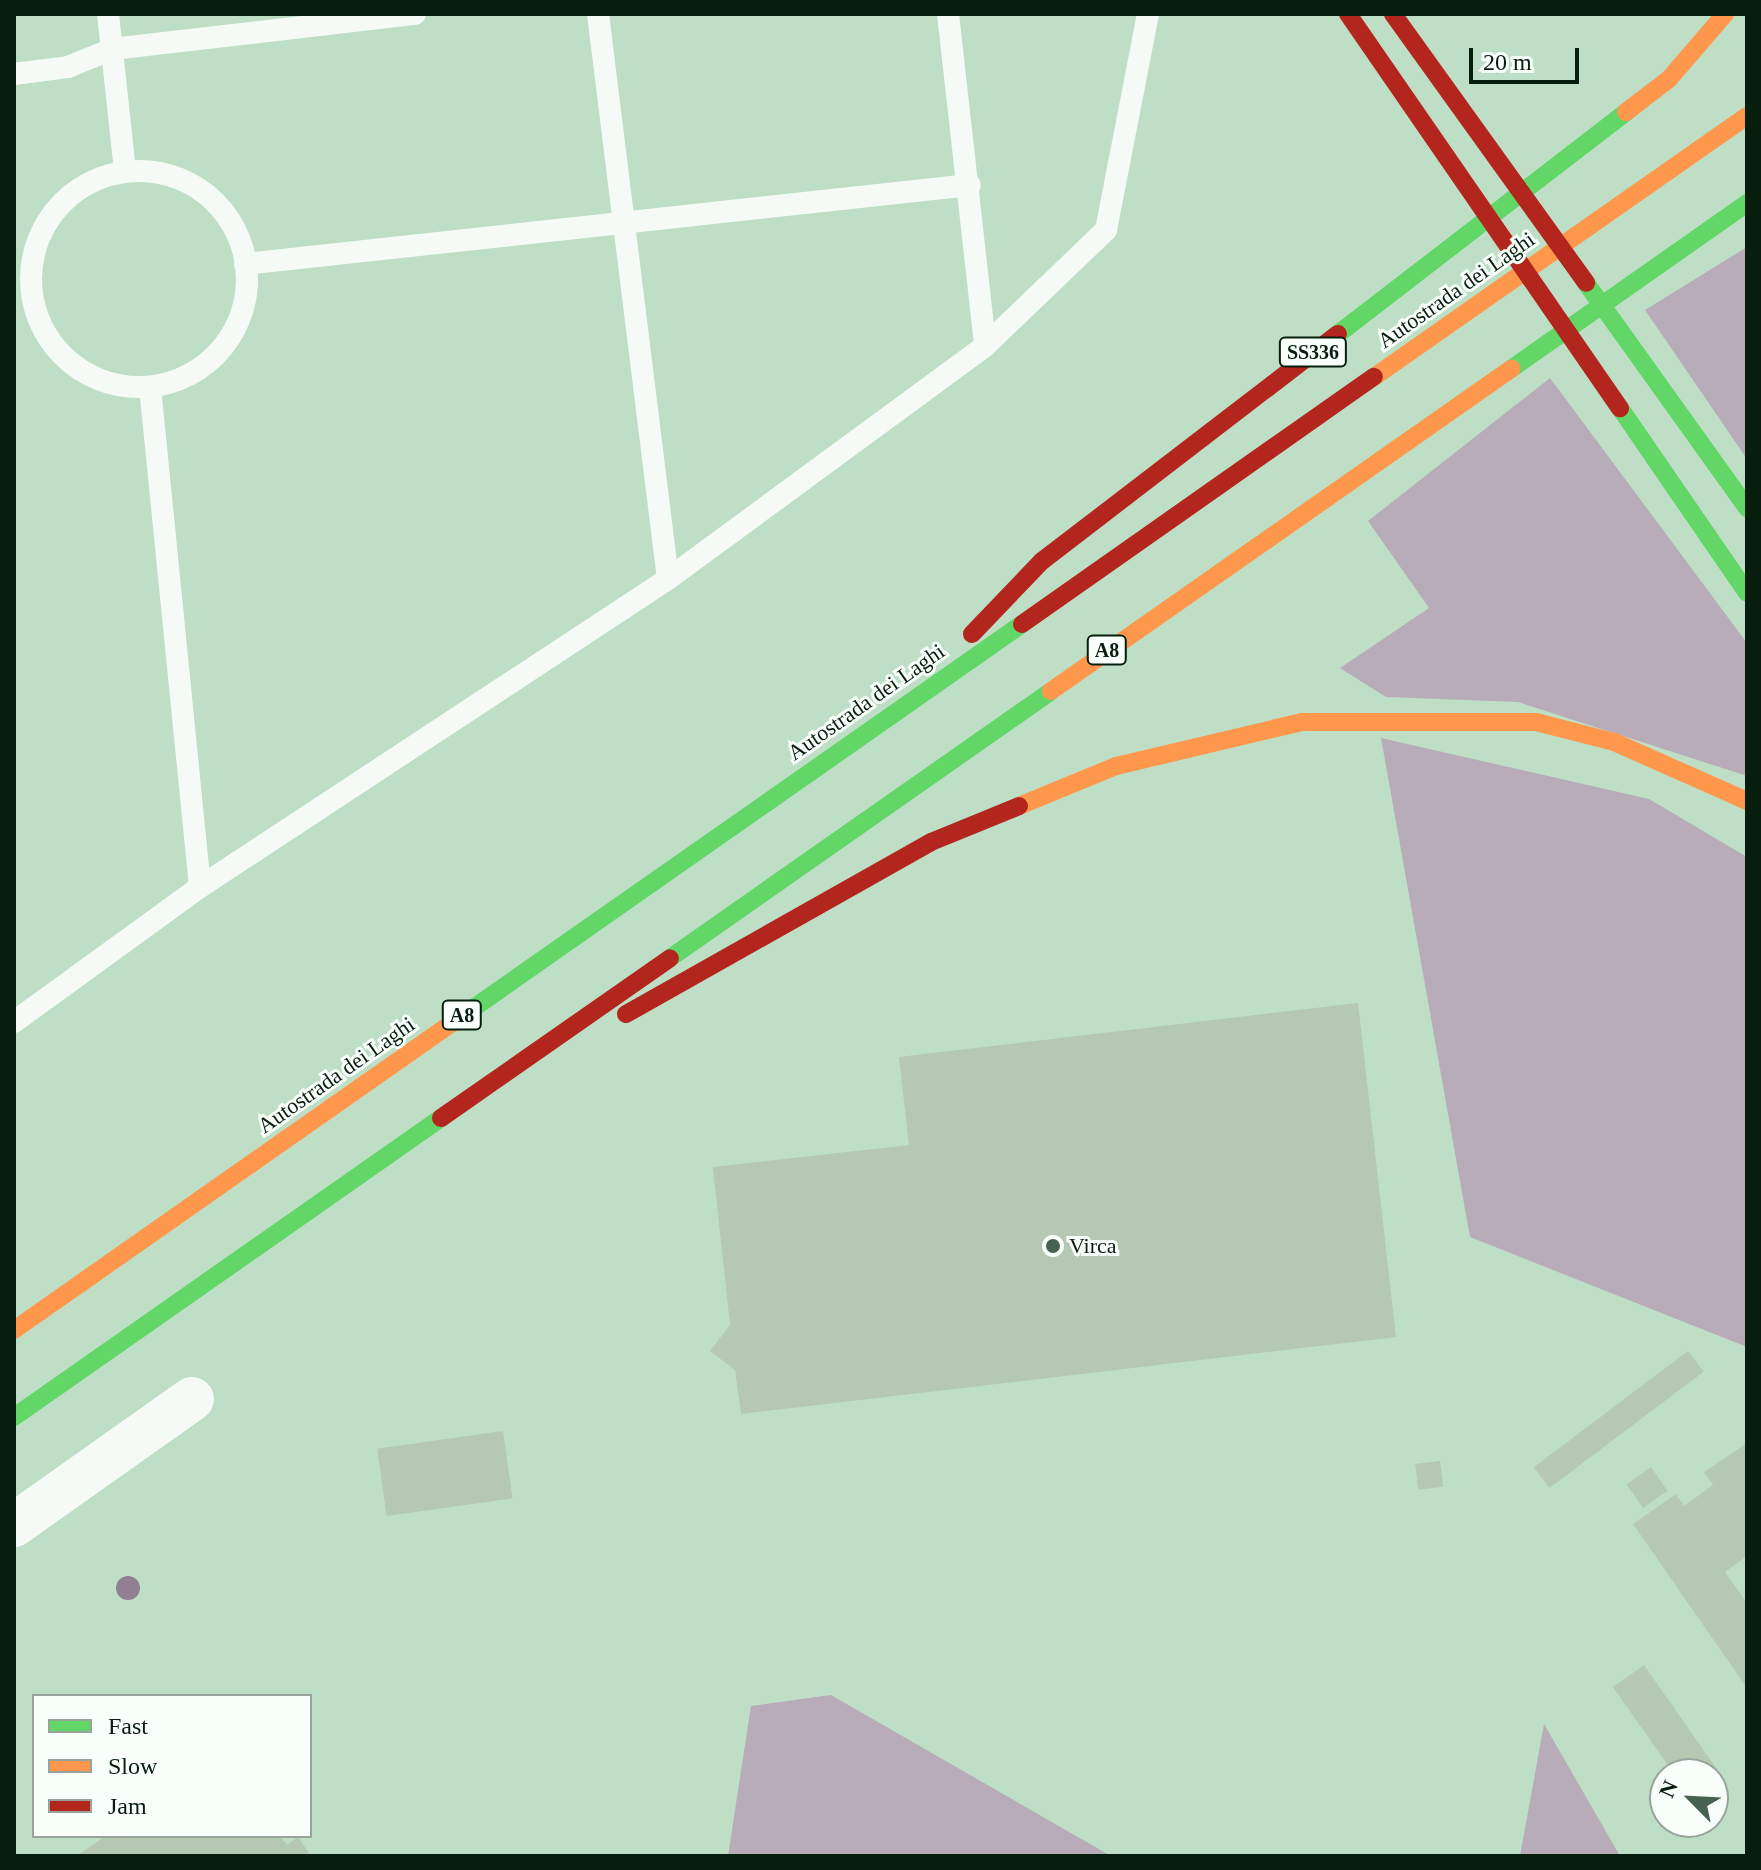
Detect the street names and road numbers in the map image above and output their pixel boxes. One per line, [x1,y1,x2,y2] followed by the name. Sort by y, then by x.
[1372,226,1540,354] street label: Autostrada dei Laghi
[1277,336,1349,368] road number: SS336
[1085,634,1129,666] road number: A8
[782,638,950,766] street label: Autostrada dei Laghi
[440,999,484,1031] road number: A8
[252,1011,420,1139] street label: Autostrada dei Laghi

